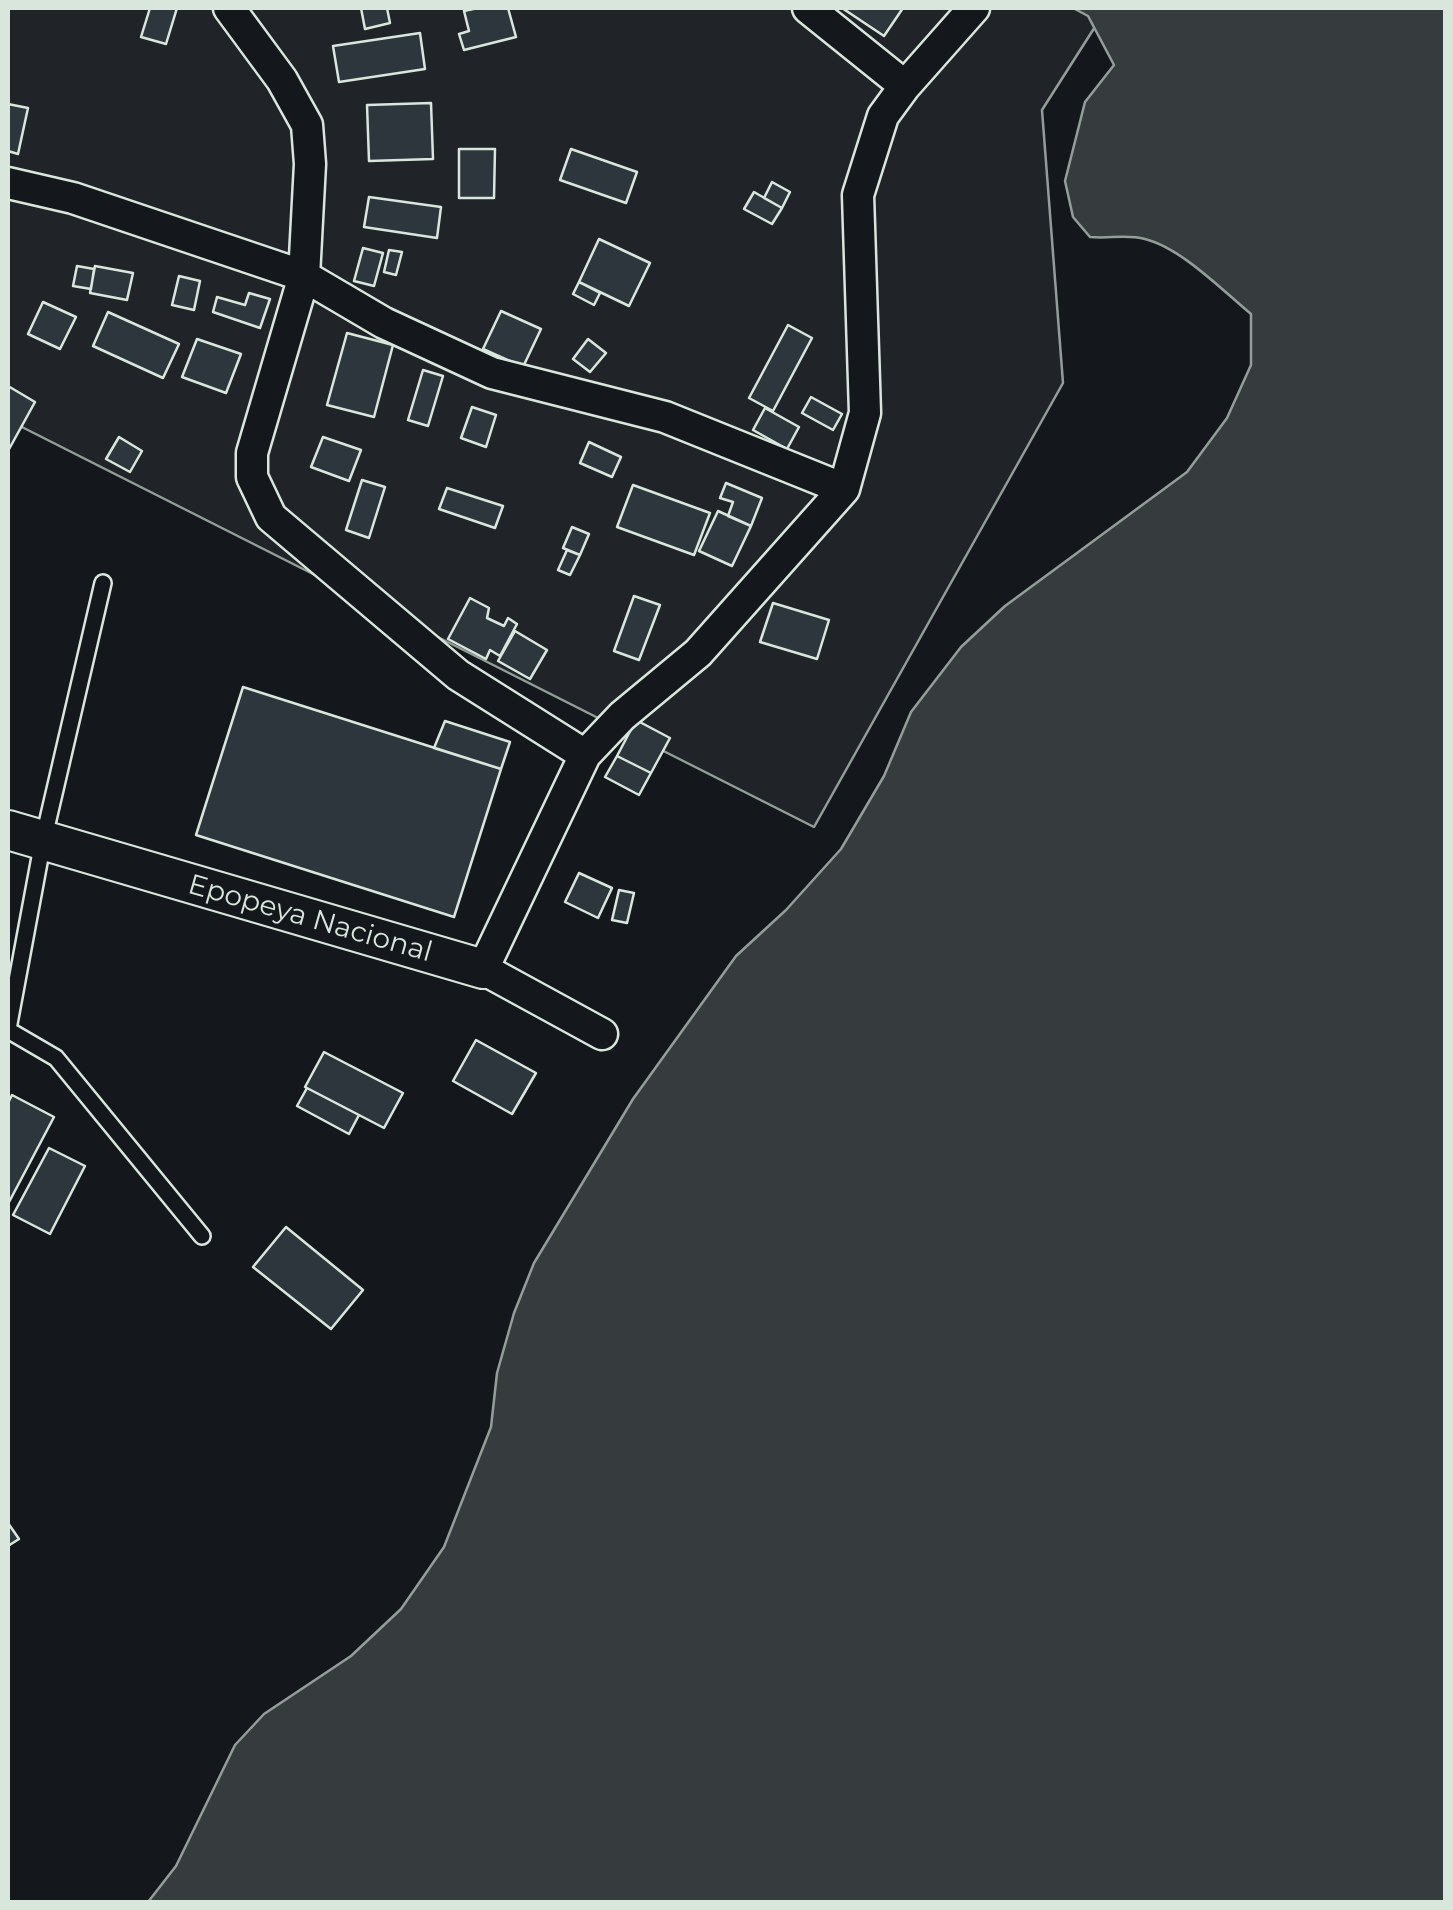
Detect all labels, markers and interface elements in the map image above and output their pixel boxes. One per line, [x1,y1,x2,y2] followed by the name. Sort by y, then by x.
[184,868,436,970] street label: Epopeya Nacional

